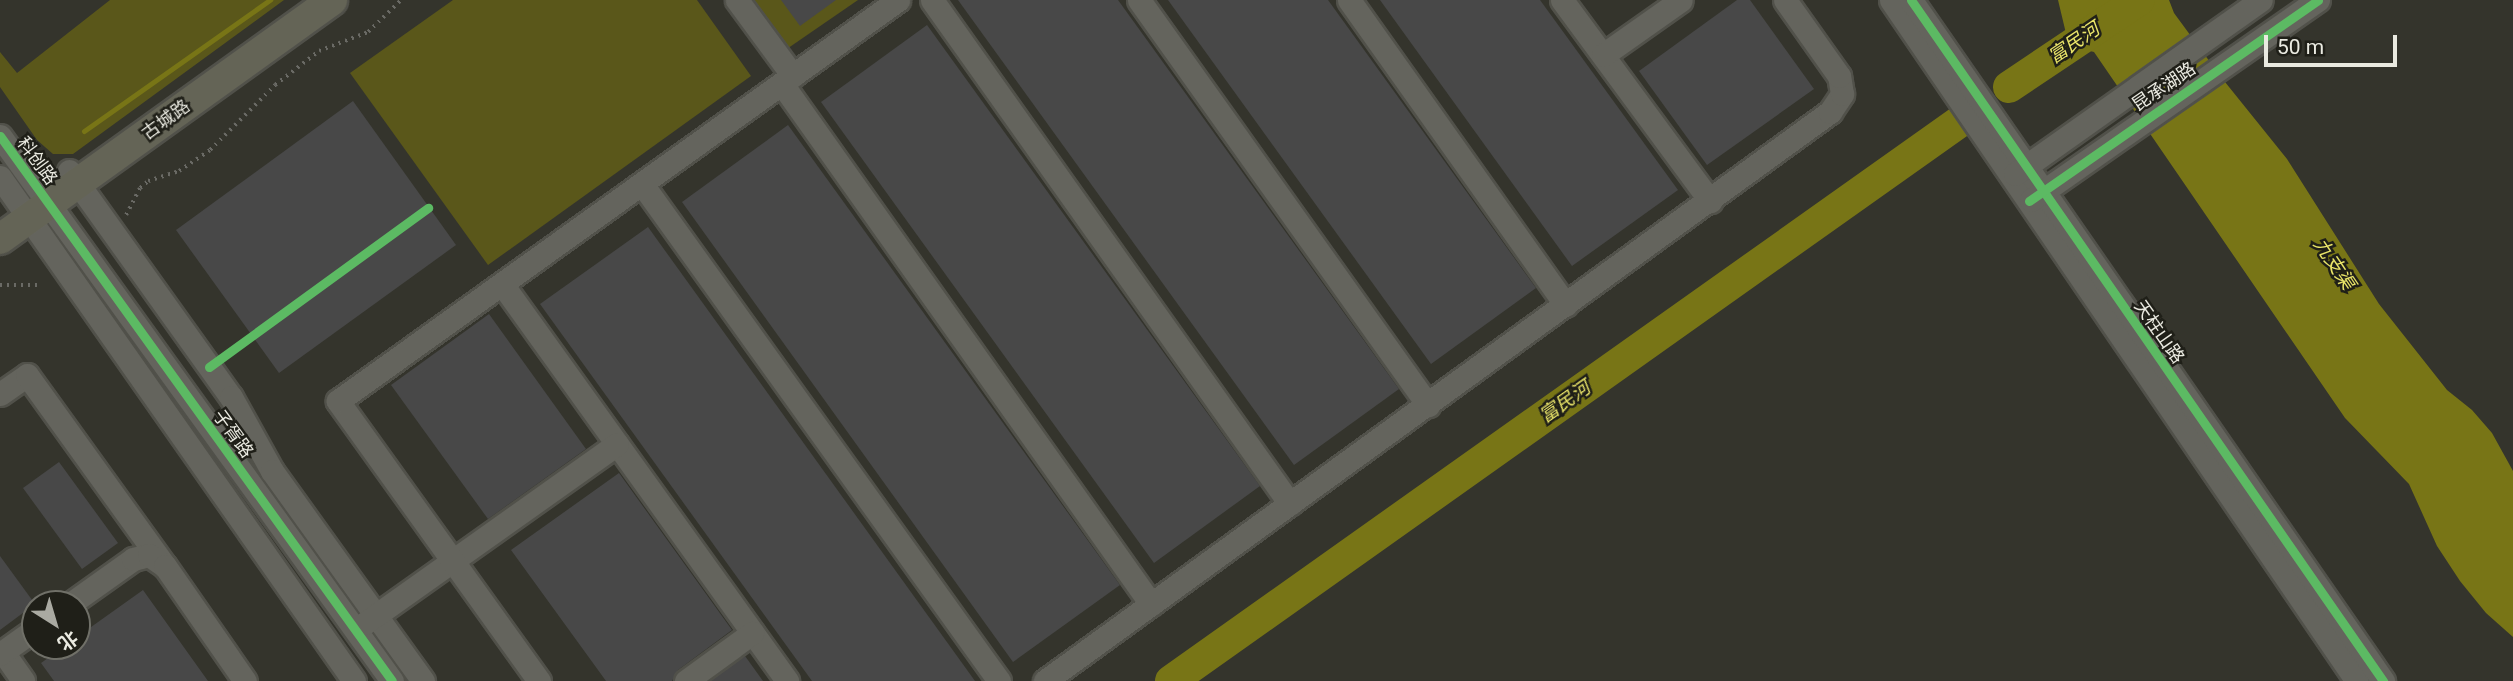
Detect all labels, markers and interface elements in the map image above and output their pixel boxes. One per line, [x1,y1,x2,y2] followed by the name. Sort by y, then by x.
[2044,18,2104,68] water label: 富民河
[2268,21,2401,65] scale bar
[2277,35,2324,59] text: 50 m
[2128,58,2200,116] street label: 昆承湖路
[138,95,194,145] street label: 古城路
[12,133,62,189] street label: 科创路
[2309,234,2359,294] water label: 九支渠
[2130,296,2188,368] street label: 天柱山路
[1535,376,1595,428] water label: 富民河
[208,406,258,462] street label: 子胥路
[21,590,91,660] north arrow
[53,626,82,655] text: 北

